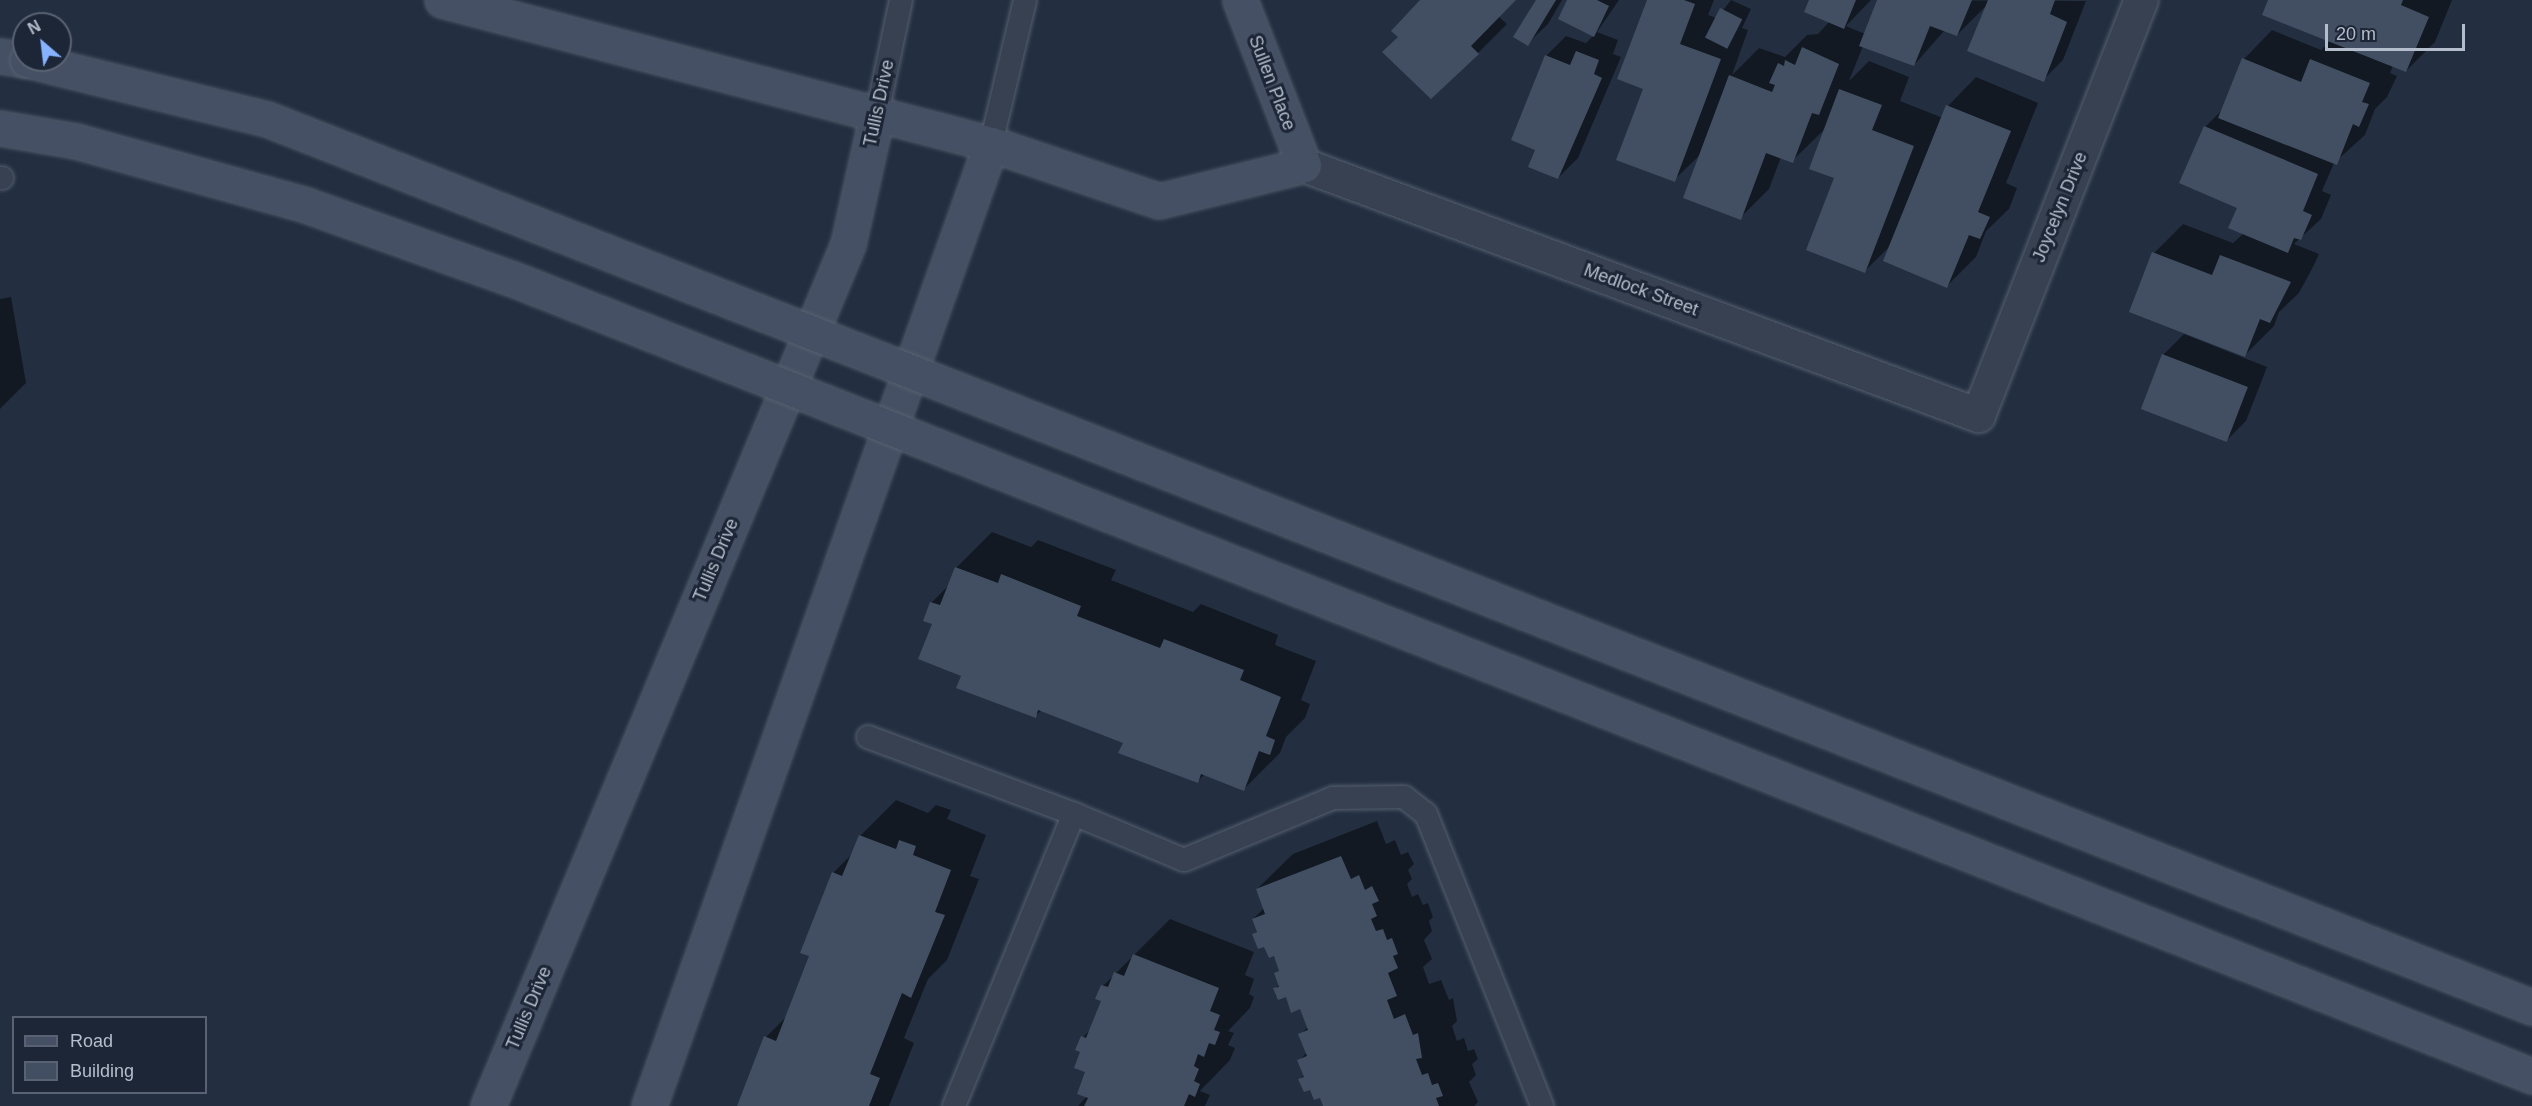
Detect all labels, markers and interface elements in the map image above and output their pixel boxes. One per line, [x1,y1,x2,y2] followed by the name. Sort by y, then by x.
[12,12,72,72] north arrow
[2328,12,2468,50] scale bar
[25,17,43,38] text: N
[2336,24,2376,44] text: 20 m
[1244,32,1300,134] street label: Sullen Place
[859,58,899,148] street label: Tullis Drive
[2028,149,2092,265] street label: Joycelyn Drive
[1581,259,1701,321] street label: Medlock Street
[689,515,743,605] street label: Tullis Drive
[502,963,556,1053] street label: Tullis Drive
[12,1016,207,1094] legend
[70,1031,113,1051] text: Road
[70,1061,134,1081] text: Building

